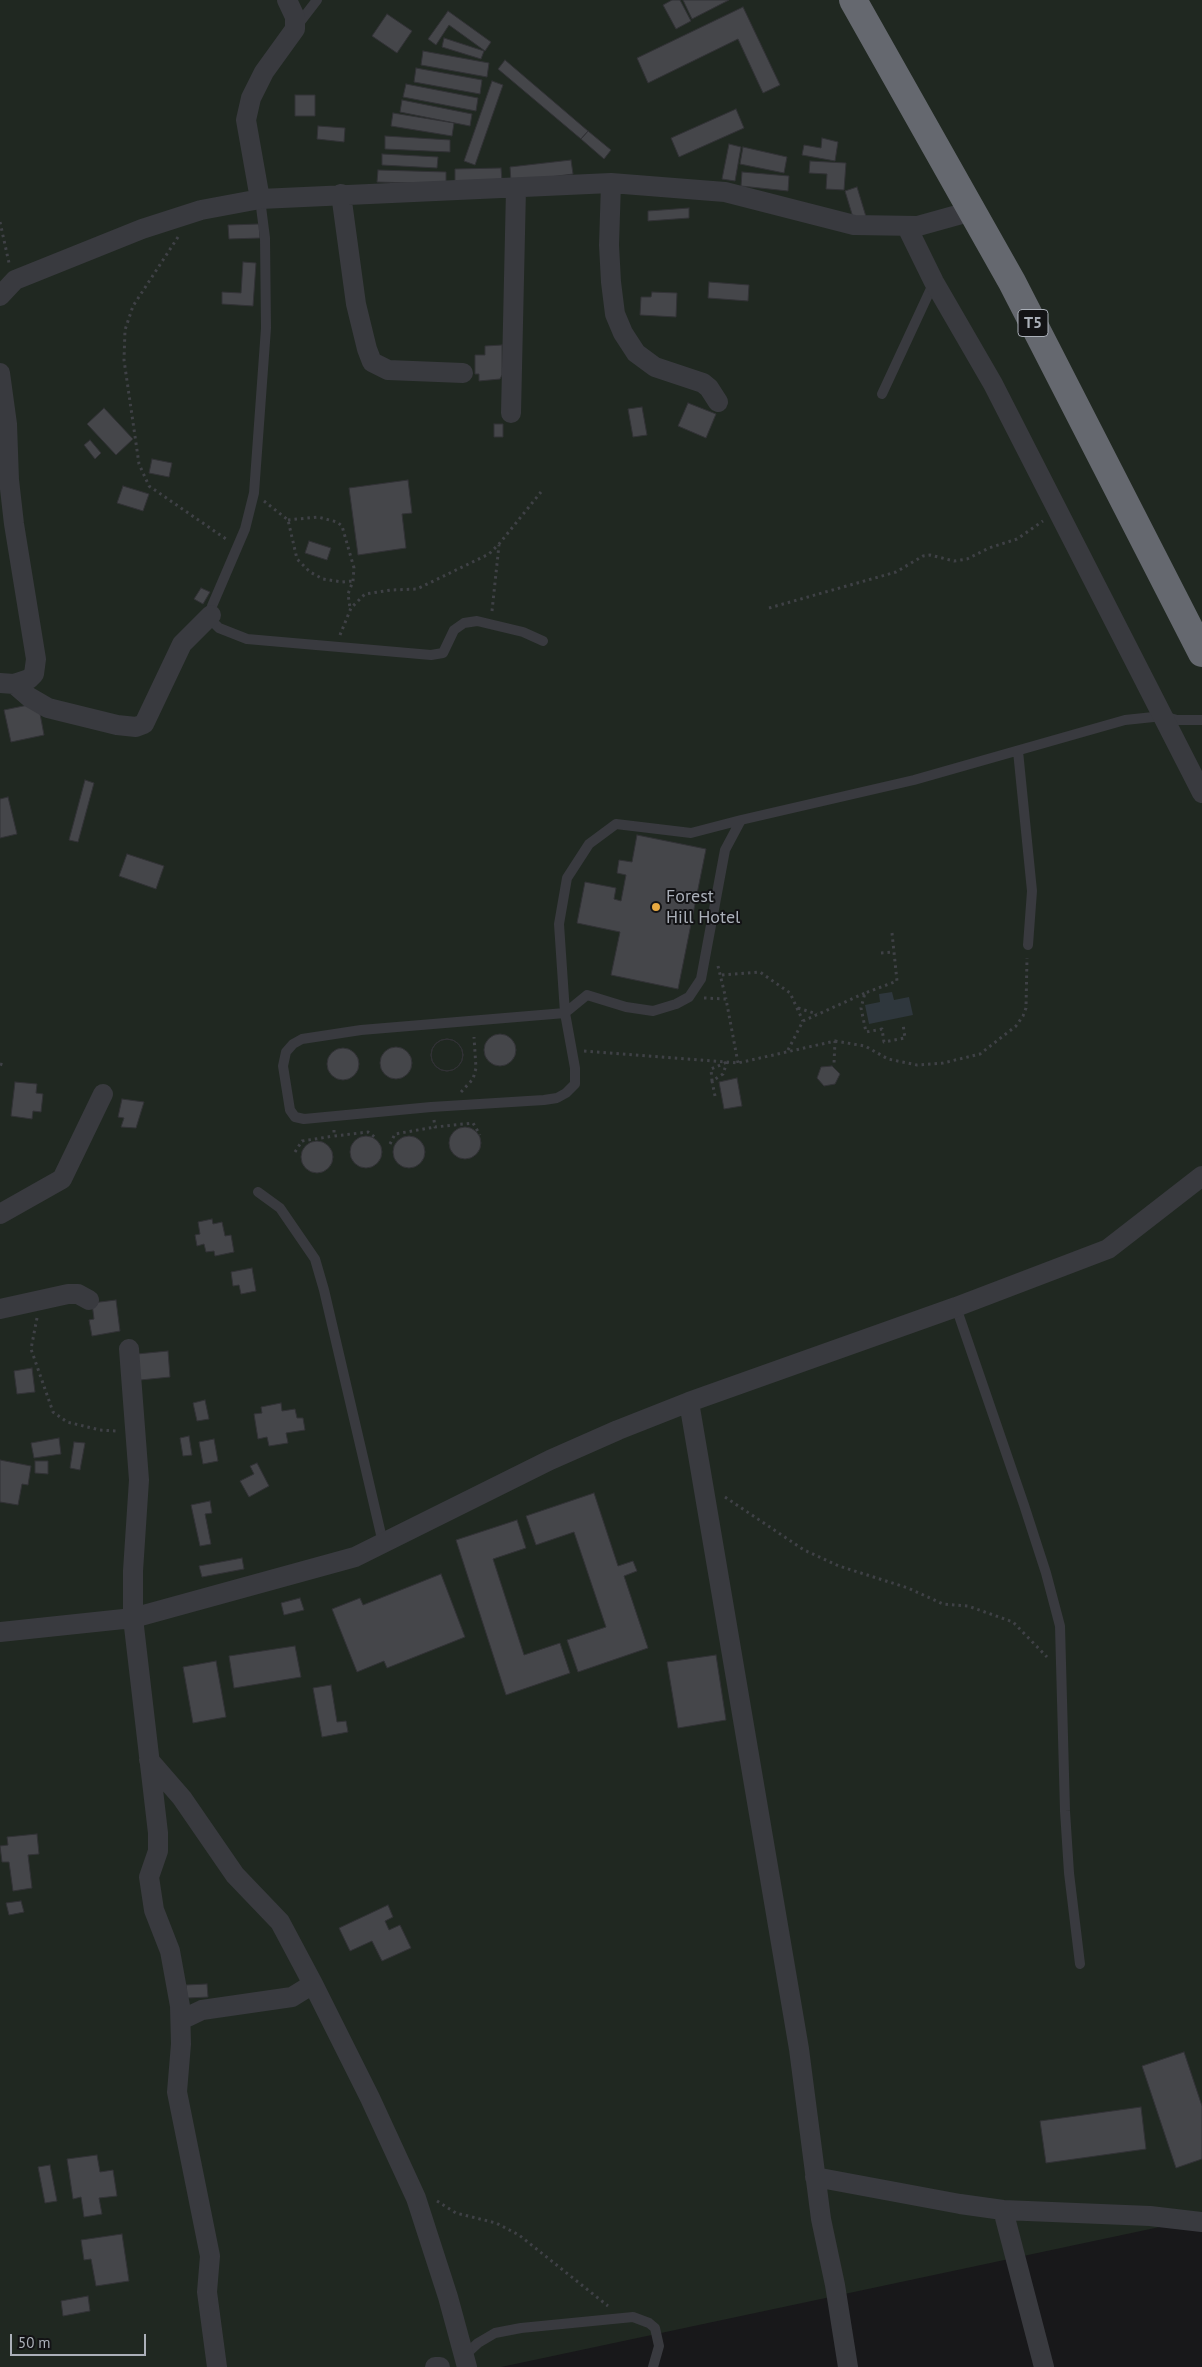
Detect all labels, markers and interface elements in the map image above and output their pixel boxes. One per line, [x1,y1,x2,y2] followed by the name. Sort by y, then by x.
[1018,309,1048,336] road number: T5
[666,886,740,929] place label: Forest Hill Hotel
[650,901,662,913] marker: Forest Hill Hotel
[12,2324,149,2356] scale bar
[18,2333,51,2352] text: 50 m

